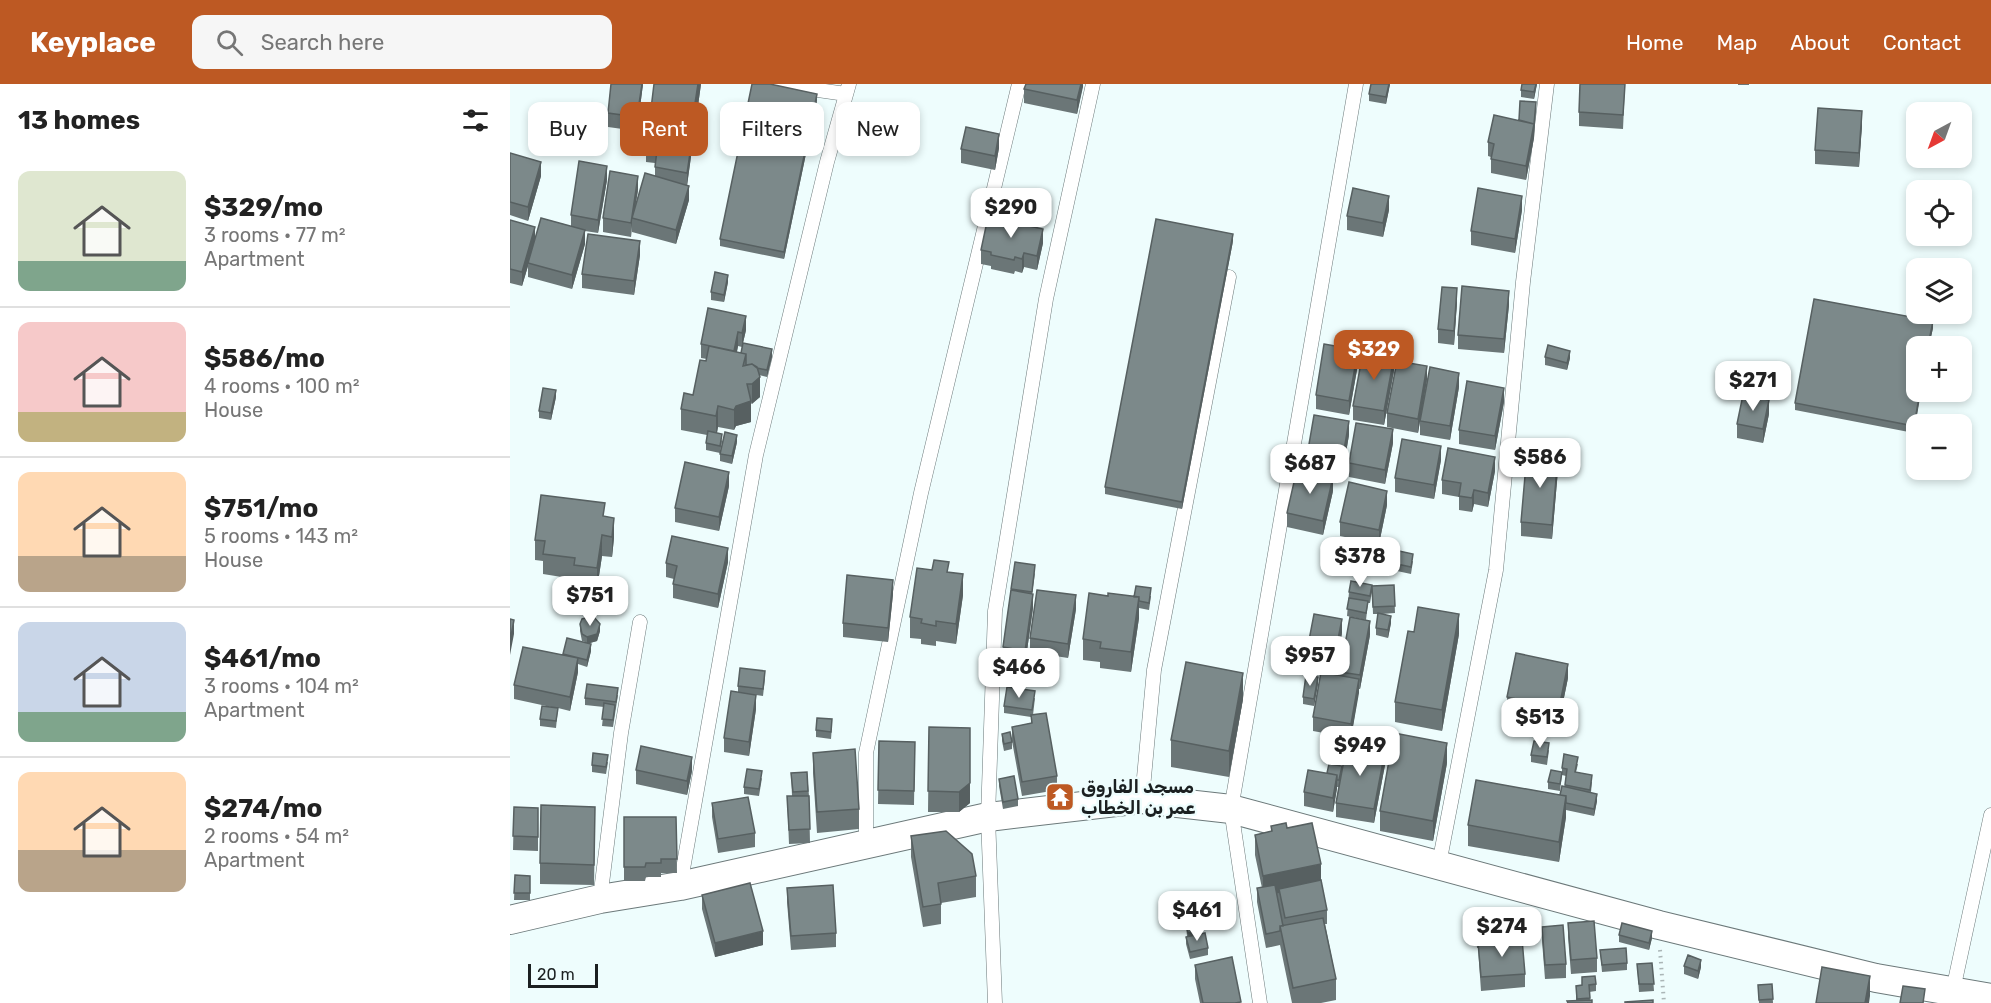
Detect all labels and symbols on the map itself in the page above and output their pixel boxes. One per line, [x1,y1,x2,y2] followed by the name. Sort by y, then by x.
[1906,102,1972,168] north arrow
[975,188,1047,239] pin: $290
[1338,330,1410,381] pin: $329
[1717,361,1789,412] pin: $271
[1504,438,1576,489] pin: $586
[1274,444,1346,495] pin: $687
[1324,537,1396,588] pin: $378
[554,576,626,627] pin: $751
[1274,636,1346,687] pin: $957
[983,648,1055,699] pin: $466
[1504,698,1576,749] pin: $513
[1324,726,1396,777] pin: $949
[1081,776,1195,819] place label: مسجد الفاروق عمر بن الخطاب
[1044,781,1076,813] temple icon: مسجد الفاروق عمر بن الخطاب
[1161,891,1233,942] pin: $461
[1466,907,1538,958] pin: $274
[528,961,598,988] scale bar

